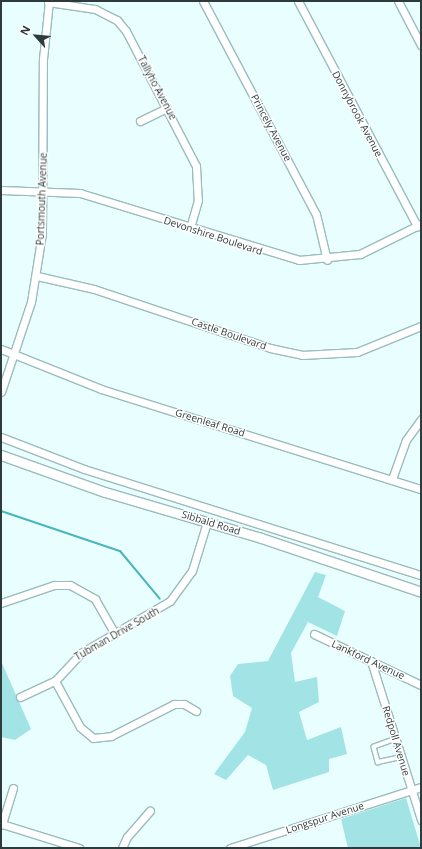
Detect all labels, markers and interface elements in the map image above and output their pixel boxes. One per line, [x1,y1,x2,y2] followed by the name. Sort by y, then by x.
[16,16,56,56] north arrow
[16,23,34,38] text: N
[135,54,179,122] street label: Tallyho Avenue
[329,69,385,159] street label: Donnybrook Avenue
[248,92,294,164] street label: Princely Avenue
[34,152,50,246] street label: Portsmouth Avenue
[162,214,264,258] street label: Devonshire Boulevard
[190,316,268,352] street label: Castle Boulevard
[174,407,246,439] street label: Greenleaf Road
[180,508,242,538] street label: Sibbald Road
[73,605,161,663] street label: Tubman Drive South
[330,638,406,682] street label: Lankford Avenue
[380,705,412,777] street label: Redpoll Avenue
[284,800,366,836] street label: Longspur Avenue

